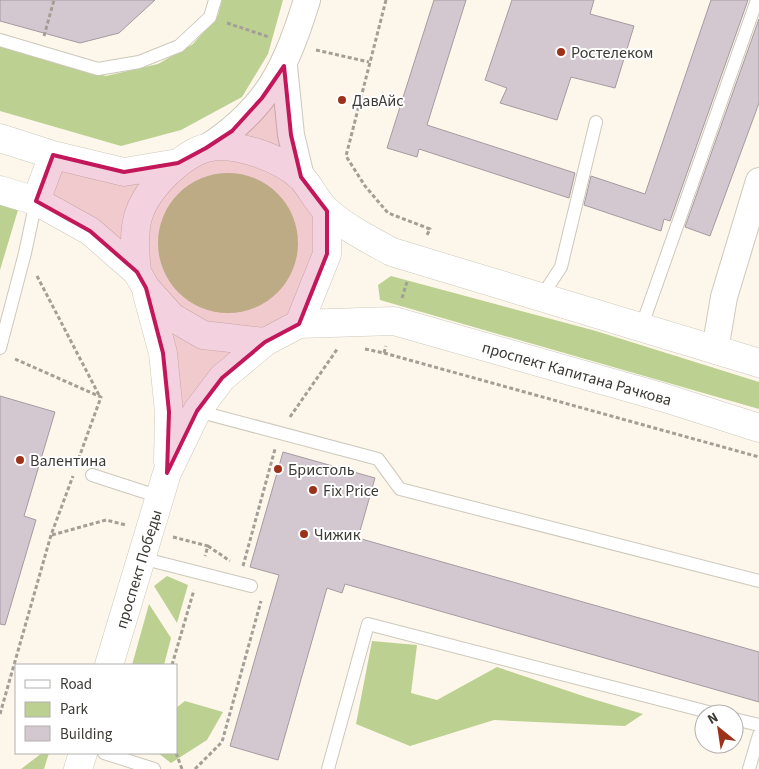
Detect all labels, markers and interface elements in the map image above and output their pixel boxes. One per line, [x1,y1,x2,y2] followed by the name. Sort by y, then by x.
[571,42,653,64] place label: Ростелеком
[555,46,567,58] marker: Ростелеком
[352,90,404,112] place label: ДавАйс
[336,94,348,106] marker: ДавАйс
[479,336,674,412] street label: проспект Капитана Рачкова
[30,450,106,472] place label: Валентина
[14,454,26,466] marker: Валентина
[288,459,355,481] place label: Бристоль
[272,463,284,475] marker: Бристоль
[323,480,379,502] place label: Fix Price
[307,484,319,496] marker: Fix Price
[110,507,168,632] street label: проспект Победы
[314,524,361,546] place label: Чижик
[298,528,310,540] marker: Чижик
[15,664,178,754] legend
[60,674,92,695] text: Road
[60,699,89,720] text: Park
[694,704,744,754] north arrow
[704,708,722,730] text: N
[60,724,113,745] text: Building

